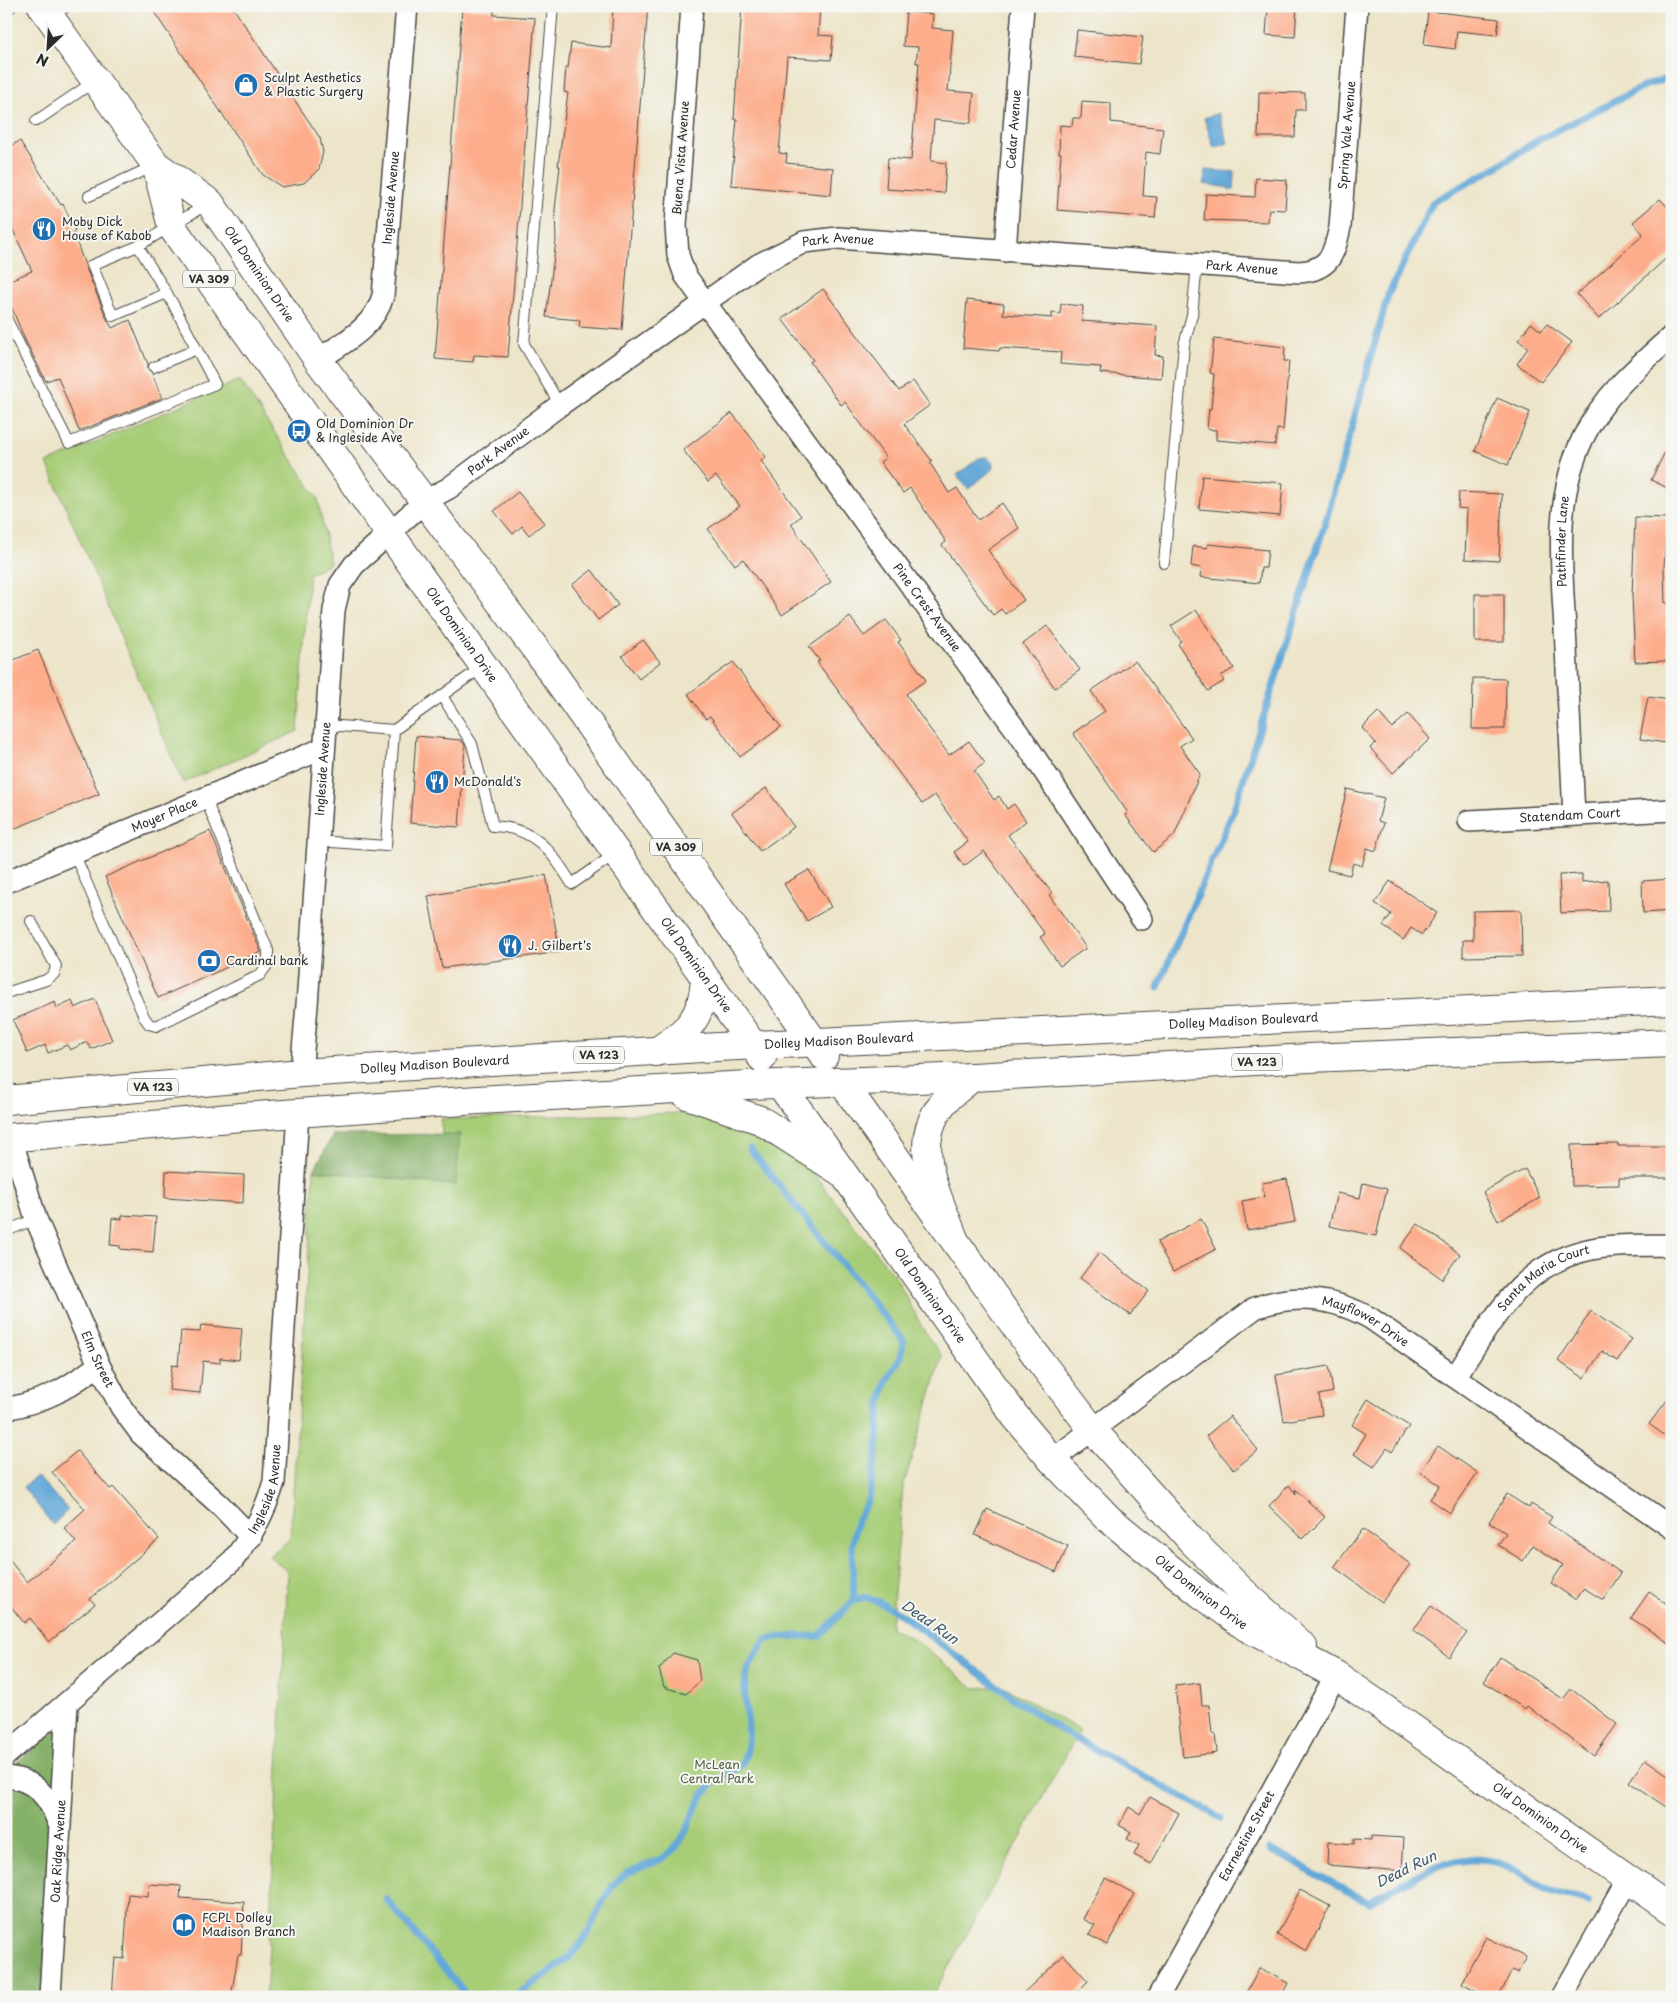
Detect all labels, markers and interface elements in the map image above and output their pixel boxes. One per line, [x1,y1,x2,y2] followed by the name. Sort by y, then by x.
[22,22,72,72] north arrow
[33,48,52,72] text: N
[264,68,364,100] place label: Sculpt Aesthetics & Plastic Surgery
[233,72,259,98] shop icon: Sculpt Aesthetics & Plastic Surgery
[1333,80,1359,190] street label: Spring Vale Avenue
[1001,88,1025,170] street label: Cedar Avenue
[667,100,693,216] street label: Buena Vista Avenue
[377,150,403,245] street label: Ingleside Avenue
[62,212,152,244] place label: Moby Dick House of Kabob
[31,216,57,242] restaurant icon: Moby Dick House of Kabob
[220,222,299,325] street label: Old Dominion Drive
[801,228,875,250] street label: Park Avenue
[1205,255,1279,278] street label: Park Avenue
[183,270,235,288] road number: VA 309
[316,414,414,446] place label: Old Dominion Dr & Ingleside Ave
[286,418,312,444] bus stop icon: Old Dominion Dr & Ingleside Ave
[463,421,533,479] street label: Park Avenue
[1551,494,1573,588] street label: Pathfinder Lane
[889,559,966,655] street label: Pine Crest Avenue
[422,583,502,685] street label: Old Dominion Drive
[310,721,334,816] street label: Ingleside Avenue
[424,769,450,795] restaurant icon: McDonald's
[454,772,522,790] place label: McDonald's
[128,792,200,836] street label: Moyer Place
[1519,803,1621,826] street label: Statendam Court
[650,839,702,856] road number: VA 309
[657,913,737,1016] street label: Old Dominion Drive
[497,933,523,959] restaurant icon: J. Gilbert's
[528,936,592,954] place label: J. Gilbert's
[196,948,222,974] bank icon: Cardinal bank
[226,951,308,969] place label: Cardinal bank
[1168,1007,1319,1033] street label: Dolley Madison Boulevard
[763,1027,915,1053] street label: Dolley Madison Boulevard
[574,1046,624,1064] road number: VA 123
[359,1050,510,1077] street label: Dolley Madison Boulevard
[1232,1054,1282,1070] road number: VA 123
[128,1078,178,1096] road number: VA 123
[1493,1240,1591,1315] street label: Santa Maria Court
[890,1243,971,1346] street label: Old Dominion Drive
[1320,1291,1413,1350] street label: Mayflower Drive
[77,1328,119,1391] street label: Elm Street
[243,1443,284,1537] street label: Ingleside Avenue
[1151,1550,1252,1633] street label: Old Dominion Drive
[898,1594,963,1649] water label: Dead Run
[680,1755,754,1787] park label: McLean Central Park
[1489,1777,1592,1857] street label: Old Dominion Drive
[1214,1787,1278,1884] street label: Earnestine Street
[45,1799,70,1903] street label: Oak Ridge Avenue
[1372,1845,1440,1892] water label: Dead Run
[202,1908,295,1940] place label: FCPL Dolley Madison Branch
[171,1912,197,1938] library icon: FCPL Dolley Madison Branch

